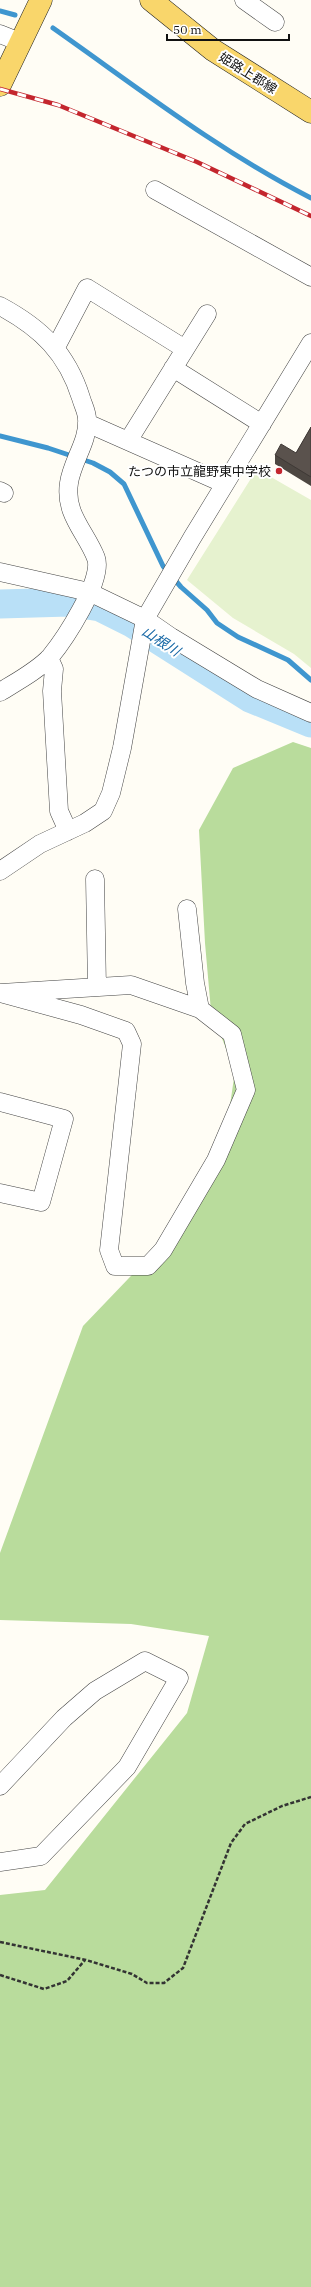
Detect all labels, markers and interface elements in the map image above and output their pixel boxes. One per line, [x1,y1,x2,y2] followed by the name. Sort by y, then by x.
[167,16,289,42] scale bar
[173,22,202,37] text: 50 m
[216,49,280,97] street label: 姫路上郡線
[128,463,271,480] place label: たつの市立龍野東中学校
[274,466,284,476] marker: たつの市立龍野東中学校
[138,622,185,661] water label: 山根川

